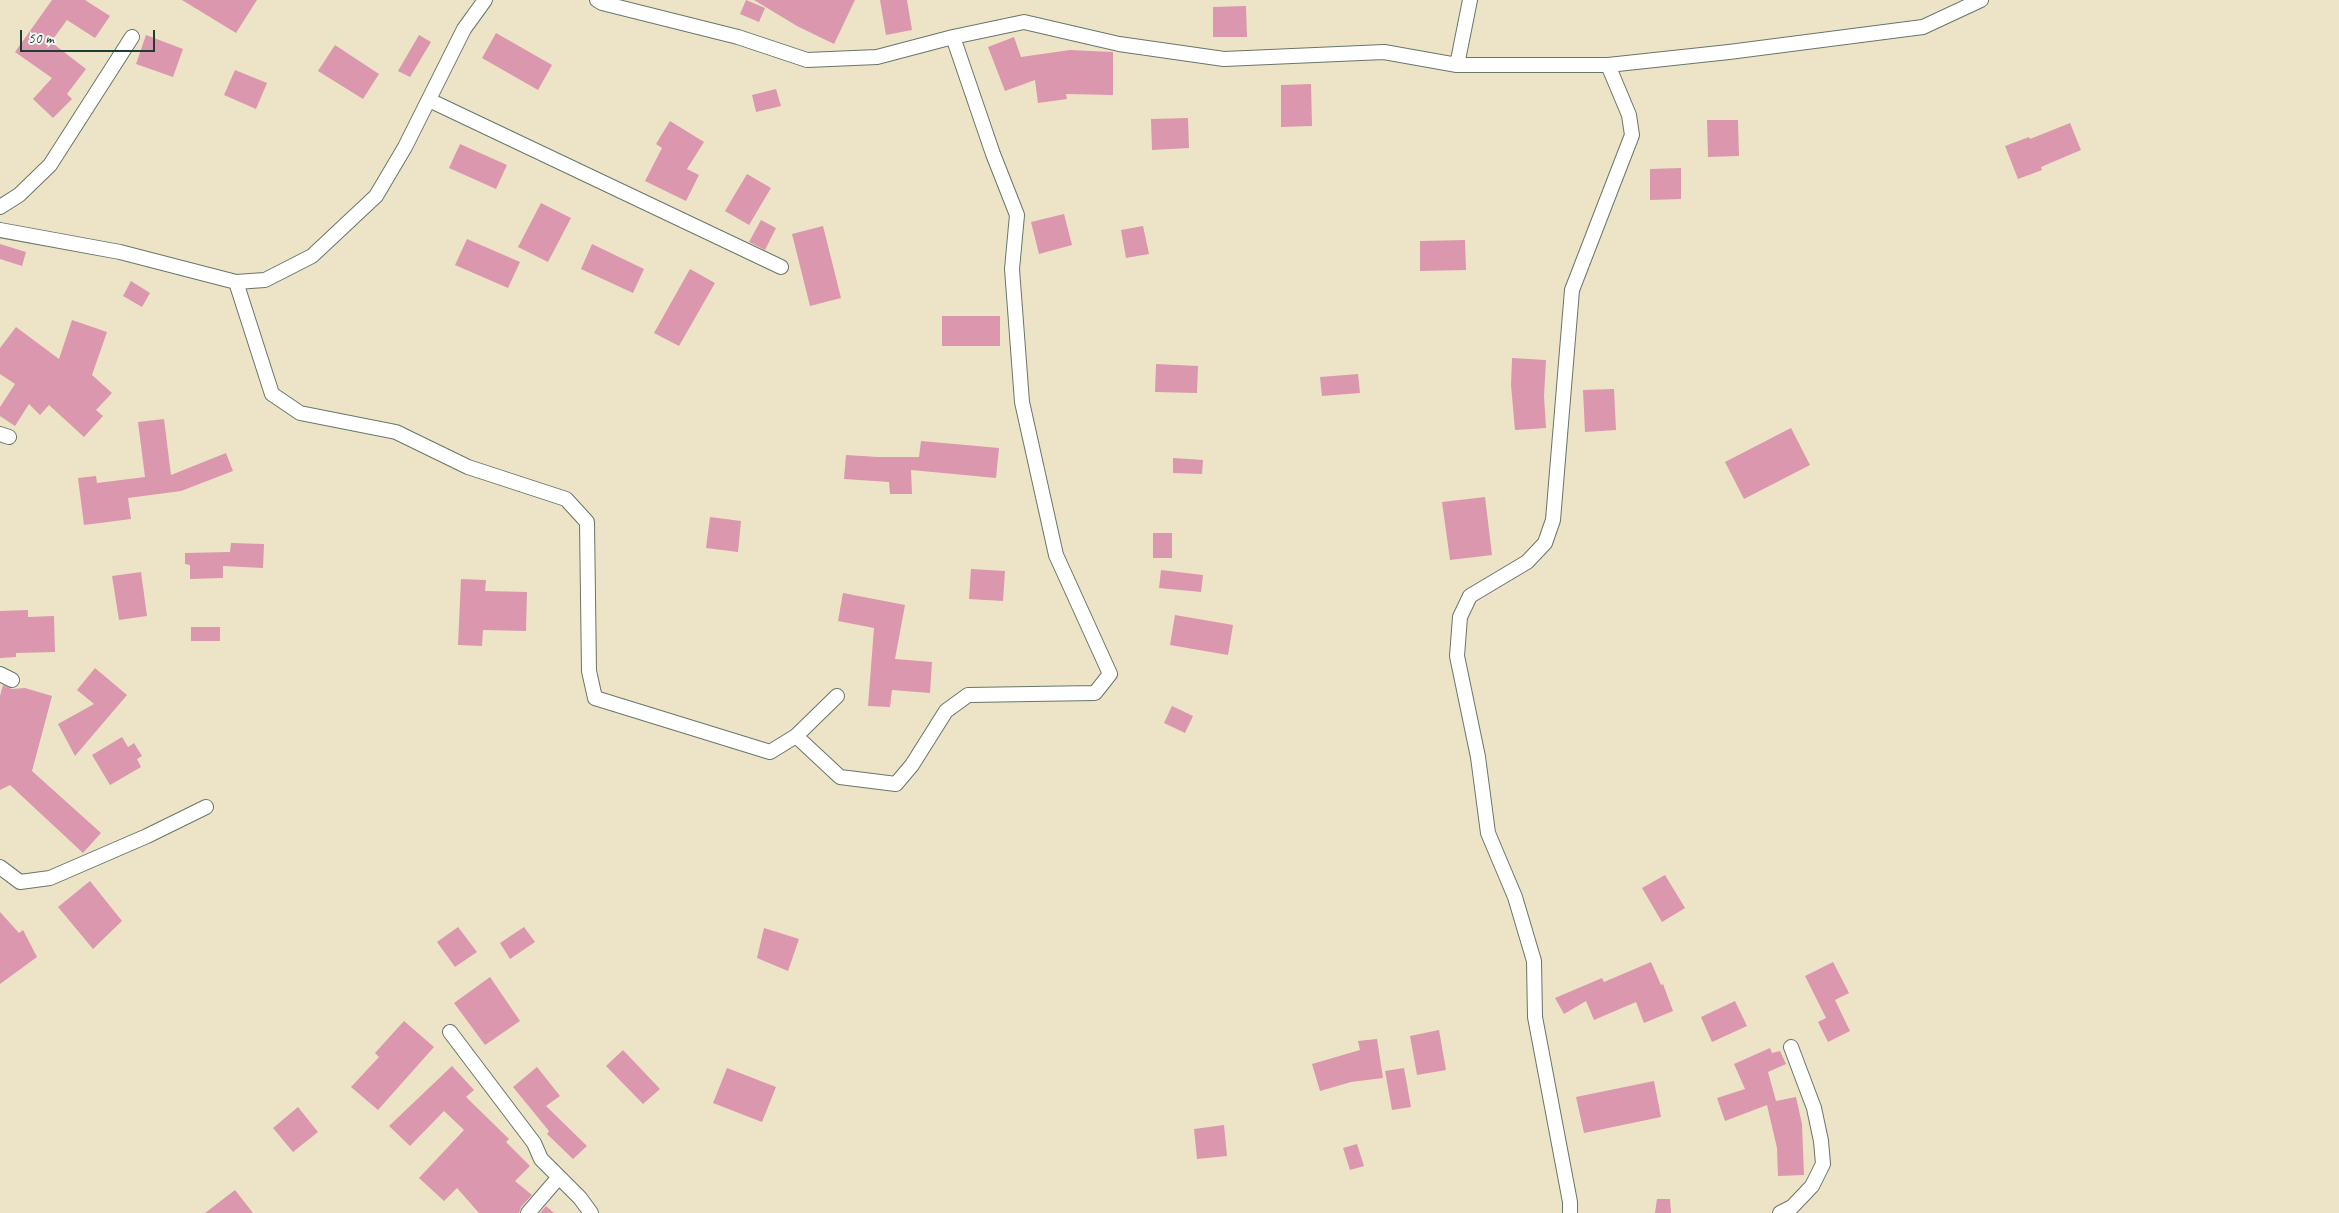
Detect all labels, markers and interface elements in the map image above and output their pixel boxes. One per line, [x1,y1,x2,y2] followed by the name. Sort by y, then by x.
[22,20,158,52] scale bar
[28,29,54,48] text: 50 m

